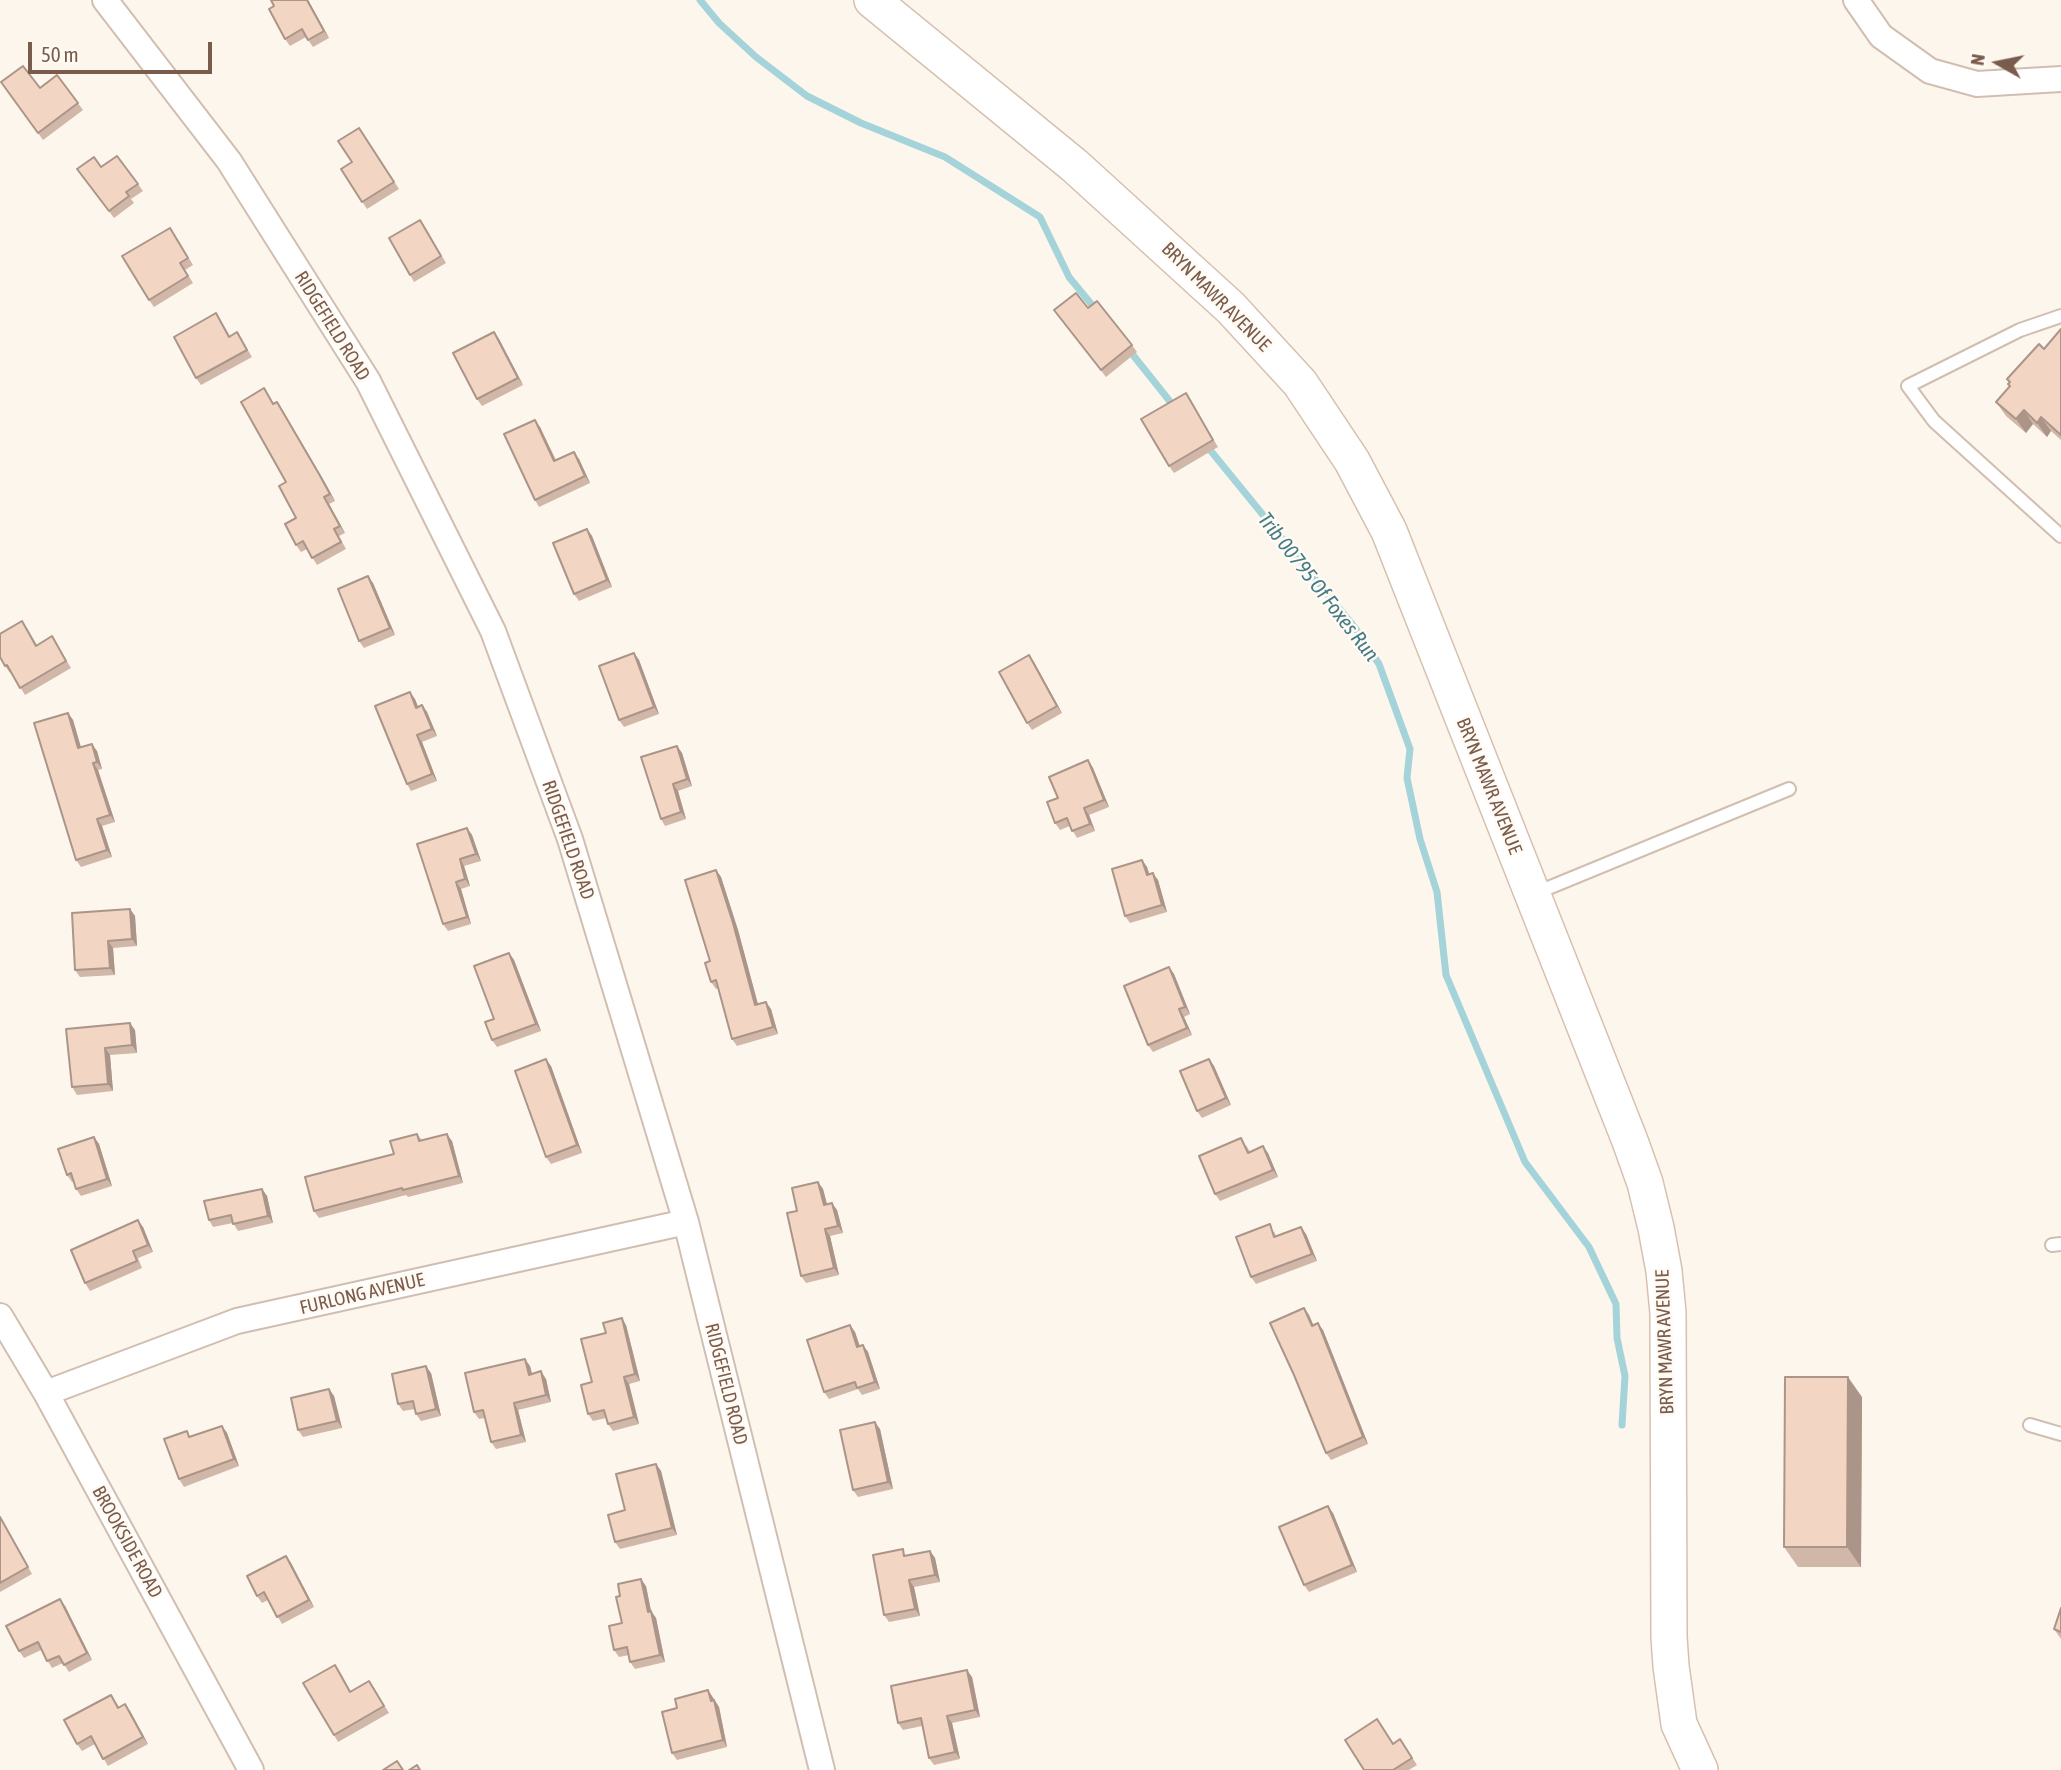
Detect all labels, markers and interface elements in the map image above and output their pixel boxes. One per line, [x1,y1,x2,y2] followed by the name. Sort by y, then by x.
[32,28,215,72] scale bar
[1963,28,2033,98] north arrow
[41,42,79,66] text: 50 m
[1966,52,1989,67] text: N
[1157,238,1275,356] street label: BRYN MAWR AVENUE
[289,267,375,385] street label: RIDGEFIELD ROAD
[1252,508,1384,666] water label: Trib 00795 Of Foxes Run
[1451,715,1527,857] street label: BRYN MAWR AVENUE
[537,777,599,903] street label: RIDGEFIELD ROAD
[297,1269,427,1319] street label: FURLONG AVENUE
[1651,1269,1679,1415] street label: BRYN MAWR AVENUE
[700,1321,752,1447] street label: RIDGEFIELD ROAD
[87,1482,167,1602] street label: BROOKSIDE ROAD

